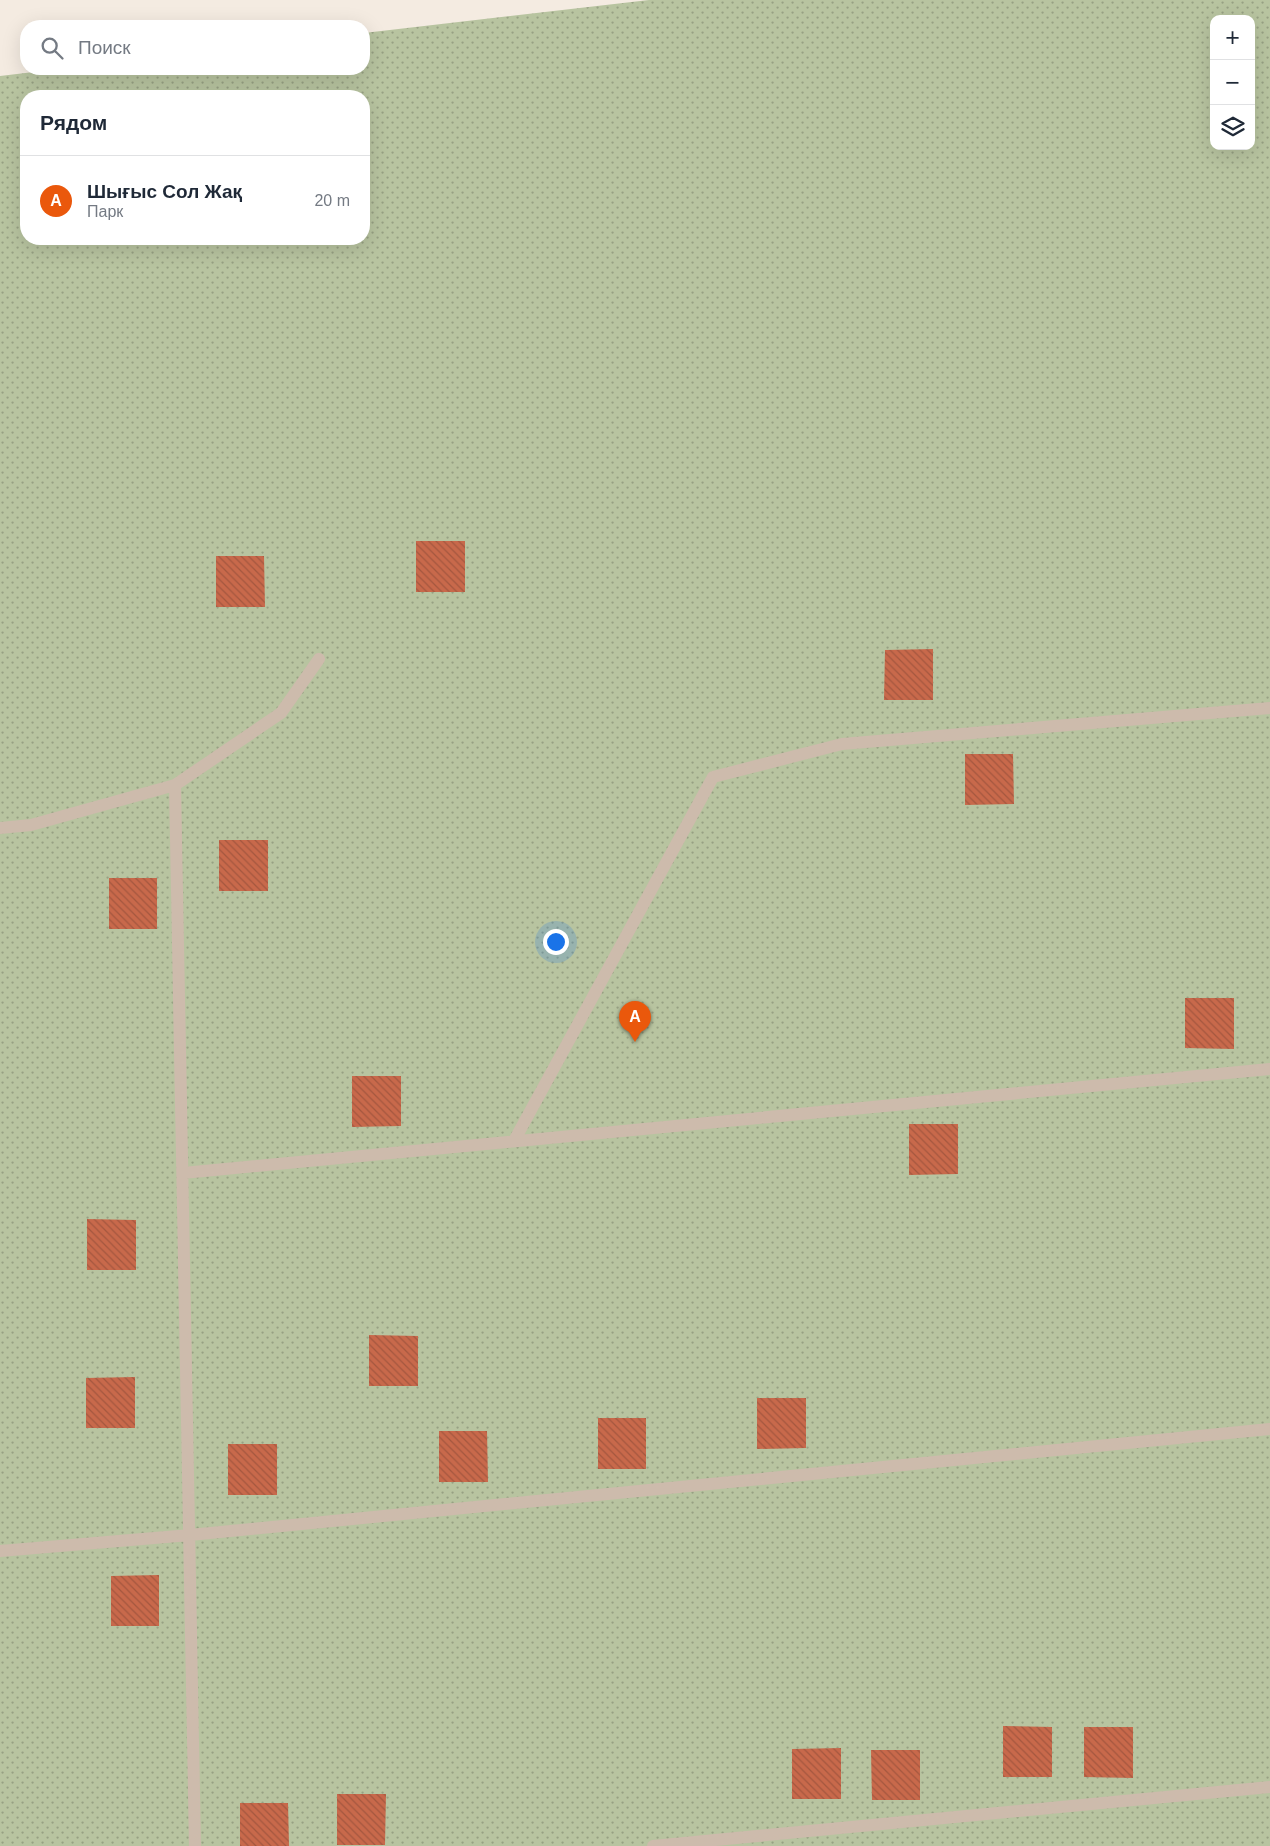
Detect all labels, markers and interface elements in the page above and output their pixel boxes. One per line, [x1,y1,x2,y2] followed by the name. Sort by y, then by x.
[1210,15,1255,150] map controls
[1210,15,1255,60] button: +
[20,20,370,75] search box
[38,34,66,62] icon: search
[78,37,131,58] text: Поиск
[1210,60,1255,105] button: −
[1210,105,1255,150] button: layers
[40,111,107,134] text: Рядом
[87,181,242,202] text: Шығыс Сол Жақ
[50,192,62,209] text: A
[314,192,350,209] text: 20 m
[87,203,123,220] text: Парк
[543,929,569,955] your location
[619,1001,651,1042] pin: A

